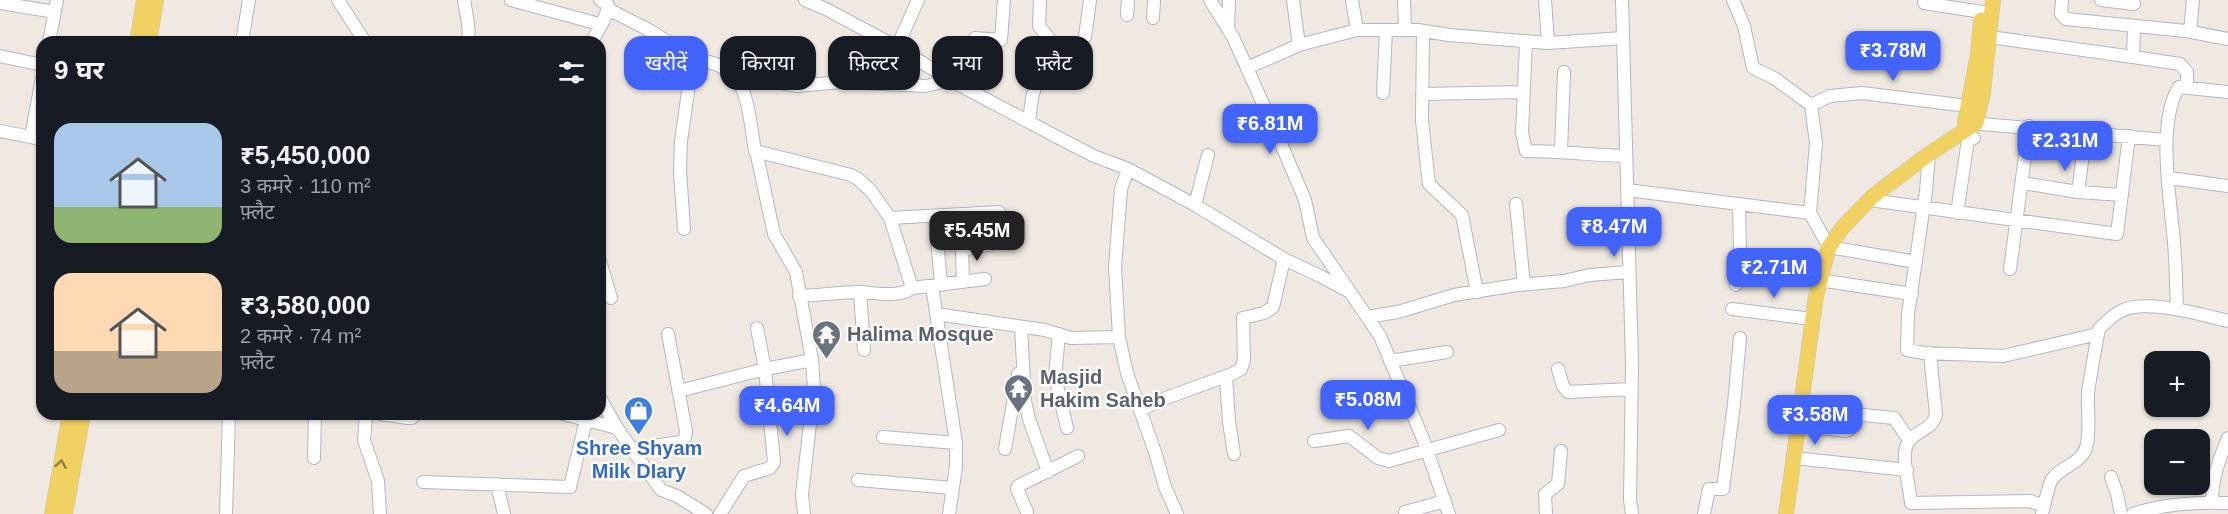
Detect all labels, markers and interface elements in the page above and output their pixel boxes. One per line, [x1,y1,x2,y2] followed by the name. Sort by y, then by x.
[1844,31,1942,82] pin: ₹3.78M
[624,36,708,90] chip: खरीदें
[720,36,816,90] chip: किराया
[828,36,920,90] chip: फ़िल्टर
[932,36,1003,90] chip: नया
[1015,36,1093,90] chip: फ़्लैट
[1859,39,1927,61] text: ₹3.78M
[54,55,104,85] text: 9 घर
[555,56,588,89] icon: filters
[1221,104,1319,155] pin: ₹6.81M
[1236,112,1304,134] text: ₹6.81M
[2016,121,2114,172] pin: ₹2.31M
[2031,129,2099,151] text: ₹2.31M
[240,140,371,170] text: ₹5,450,000
[102,147,174,219] icon: home
[240,175,371,197] text: 3 कमरे · 110 m²
[240,201,275,223] text: फ़्लैट
[1565,207,1663,258] pin: ₹8.47M
[928,211,1026,262] pin: ₹5.45M
[1580,215,1648,237] text: ₹8.47M
[943,219,1011,241] text: ₹5.45M
[1725,248,1823,299] pin: ₹2.71M
[1740,256,1808,278] text: ₹2.71M
[240,290,371,320] text: ₹3,580,000
[102,297,174,369] icon: home
[810,318,842,360] temple icon: Halima Mosque
[847,323,994,345] place label: Halima Mosque
[240,325,361,347] text: 2 कमरे · 74 m²
[240,351,275,373] text: फ़्लैट
[2144,351,2210,495] map controls
[2144,351,2210,417] button: +
[1040,366,1166,411] place label: Masjid Hakim Saheb
[1003,372,1035,414] temple icon: Masjid Hakim Saheb
[1319,380,1417,431] pin: ₹5.08M
[738,386,836,437] pin: ₹4.64M
[1334,388,1402,410] text: ₹5.08M
[623,394,655,436] shop icon: Shree Shyam Milk DIary
[753,394,821,416] text: ₹4.64M
[1766,395,1864,446] pin: ₹3.58M
[1781,403,1849,425] text: ₹3.58M
[2144,429,2210,495] button: −
[576,437,702,482] place label: Shree Shyam Milk DIary
[54,459,67,469] one-way arrow

